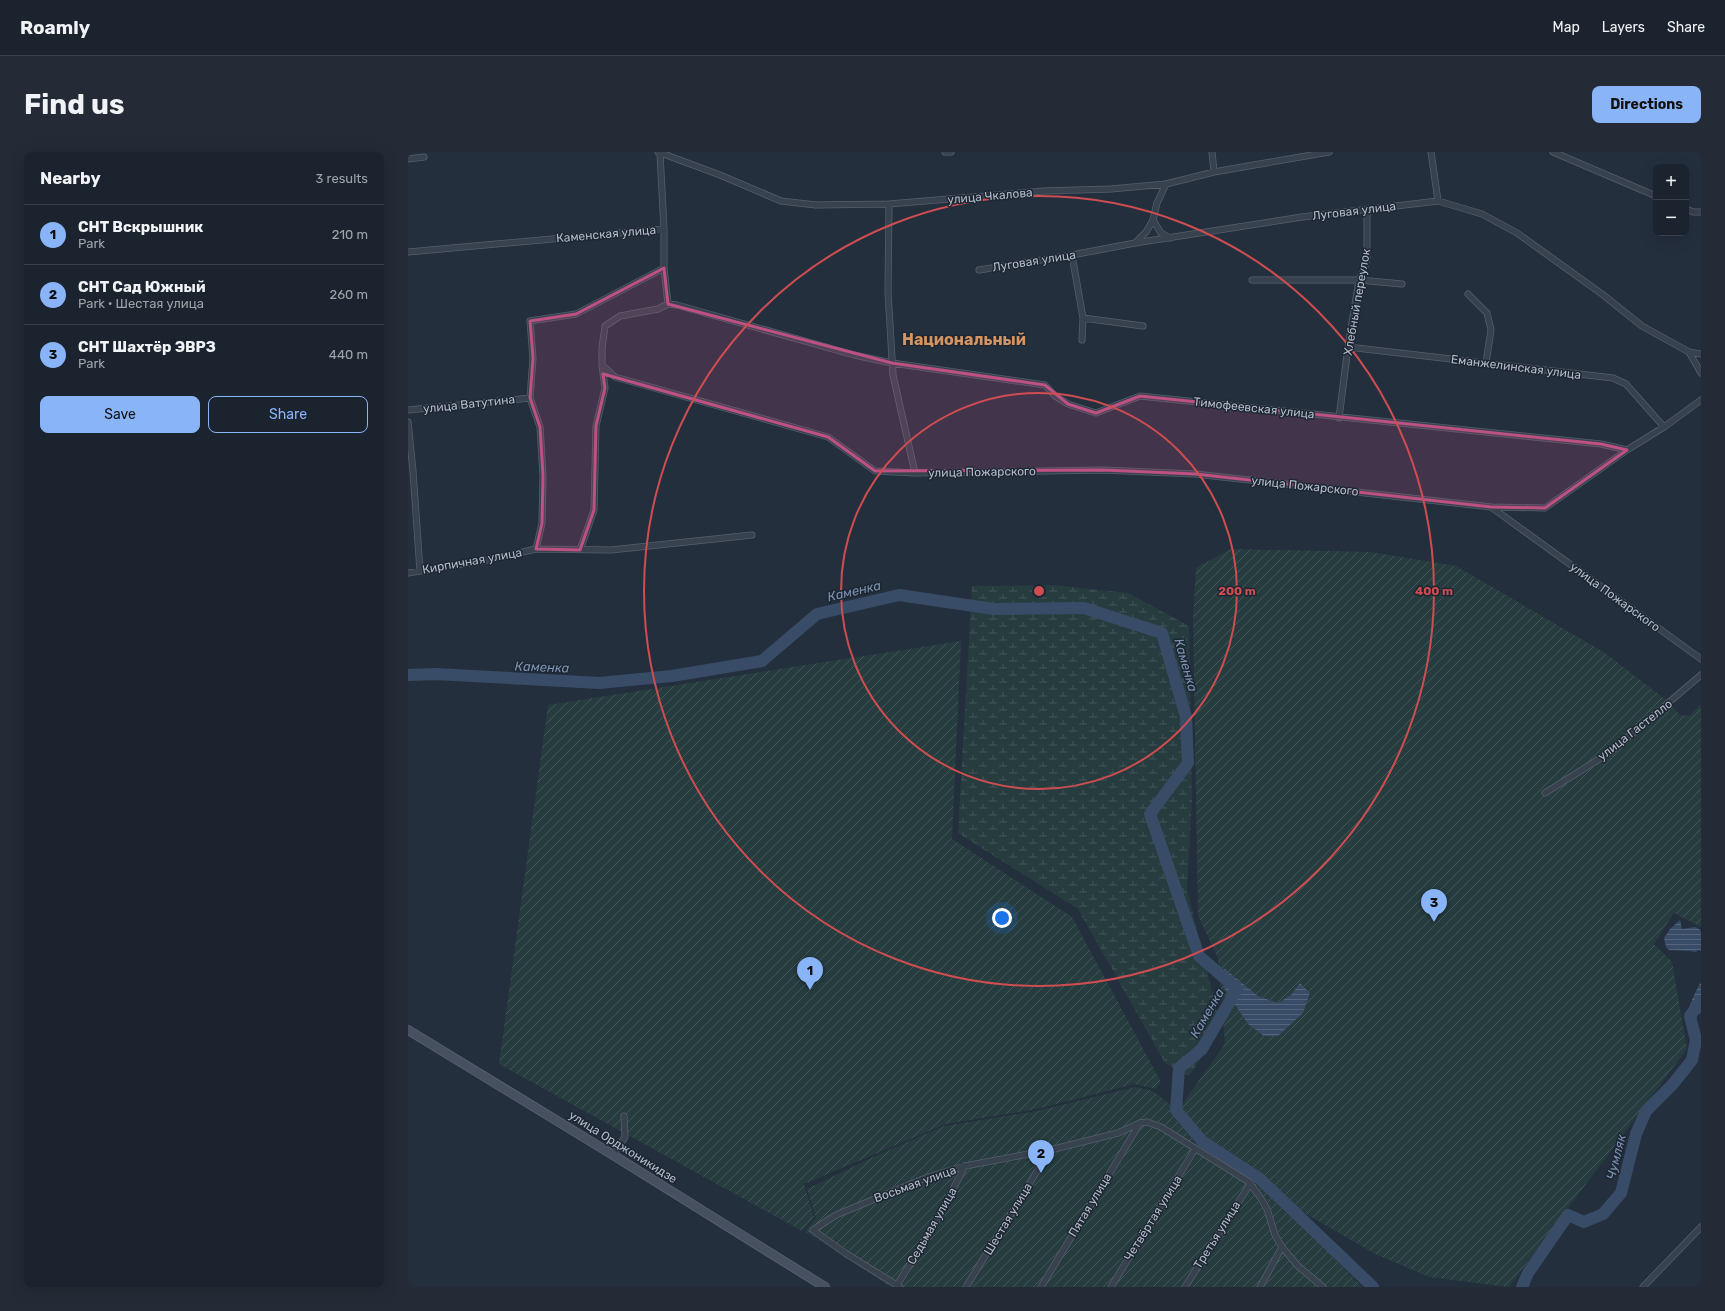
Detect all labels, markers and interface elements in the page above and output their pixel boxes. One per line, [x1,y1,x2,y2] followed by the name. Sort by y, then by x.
[20,16,90,39] text: Roamly
[1553,19,1580,36] text: Map
[1602,19,1645,36] text: Layers
[1667,19,1705,36] text: Share
[1592,86,1701,123] button: Directions
[24,88,124,121] text: Find us
[1653,164,1689,236] map controls
[1653,164,1689,200] button: +
[40,168,101,188] text: Nearby
[316,171,368,186] text: 3 results
[947,185,1033,207] street label: улица Чкалова
[1311,199,1397,223] street label: Луговая улица
[1653,200,1689,236] button: −
[78,218,203,236] text: СНТ Вскрышник
[555,223,657,245] street label: Каменская улица
[50,227,56,242] text: 1
[332,227,368,242] text: 210 m
[78,236,105,251] text: Park
[991,247,1077,275] street label: Луговая улица
[1341,247,1373,357] street label: Хлебный переулок
[78,278,206,296] text: СНТ Сад Южный
[49,287,57,302] text: 2
[330,287,368,302] text: 260 m
[78,296,204,311] text: Park · Шестая улица
[902,330,1026,349] district label: Национальный
[78,338,216,356] text: СНТ Шахтёр ЭВРЗ
[49,347,57,362] text: 3
[329,347,368,362] text: 440 m
[1450,352,1582,382] street label: Еманжелинская улица
[78,356,105,371] text: Park
[422,392,516,416] street label: улица Ватутина
[1193,395,1315,421] street label: Тимофеевская улица
[40,396,200,433] button: Save
[208,396,368,433] button: Share
[928,464,1036,480] street label: улица Пожарского
[1251,473,1359,499] street label: улица Пожарского
[421,545,523,577] street label: Кирпичная улица
[1567,560,1663,634] street label: улица Пожарского
[826,577,883,604] water label: Каменка
[1032,584,1046,598] centre of rings
[1218,584,1256,598] text: 200 m
[1415,584,1453,598] text: 400 m
[1171,637,1201,694] water label: Каменка
[514,659,570,675] water label: Каменка
[1595,697,1675,763] street label: улица Гастелло
[1421,889,1447,922] pin: 3
[992,908,1012,928] your location
[797,957,823,990] pin: 1
[1187,985,1227,1040] water label: Каменка
[566,1108,680,1186] street label: улица Орджоникидзе
[1603,1133,1629,1181] water label: Чумляк
[1028,1140,1054,1173] pin: 2
[872,1163,958,1205] street label: Восьмая улица
[1065,1171,1115,1239] street label: Пятая улица
[1121,1173,1185,1263] street label: Четвёртая улица
[981,1180,1035,1258] street label: Шестая улица
[904,1185,960,1267] street label: Седьмая улица
[1191,1199,1243,1271] street label: Третья улица

